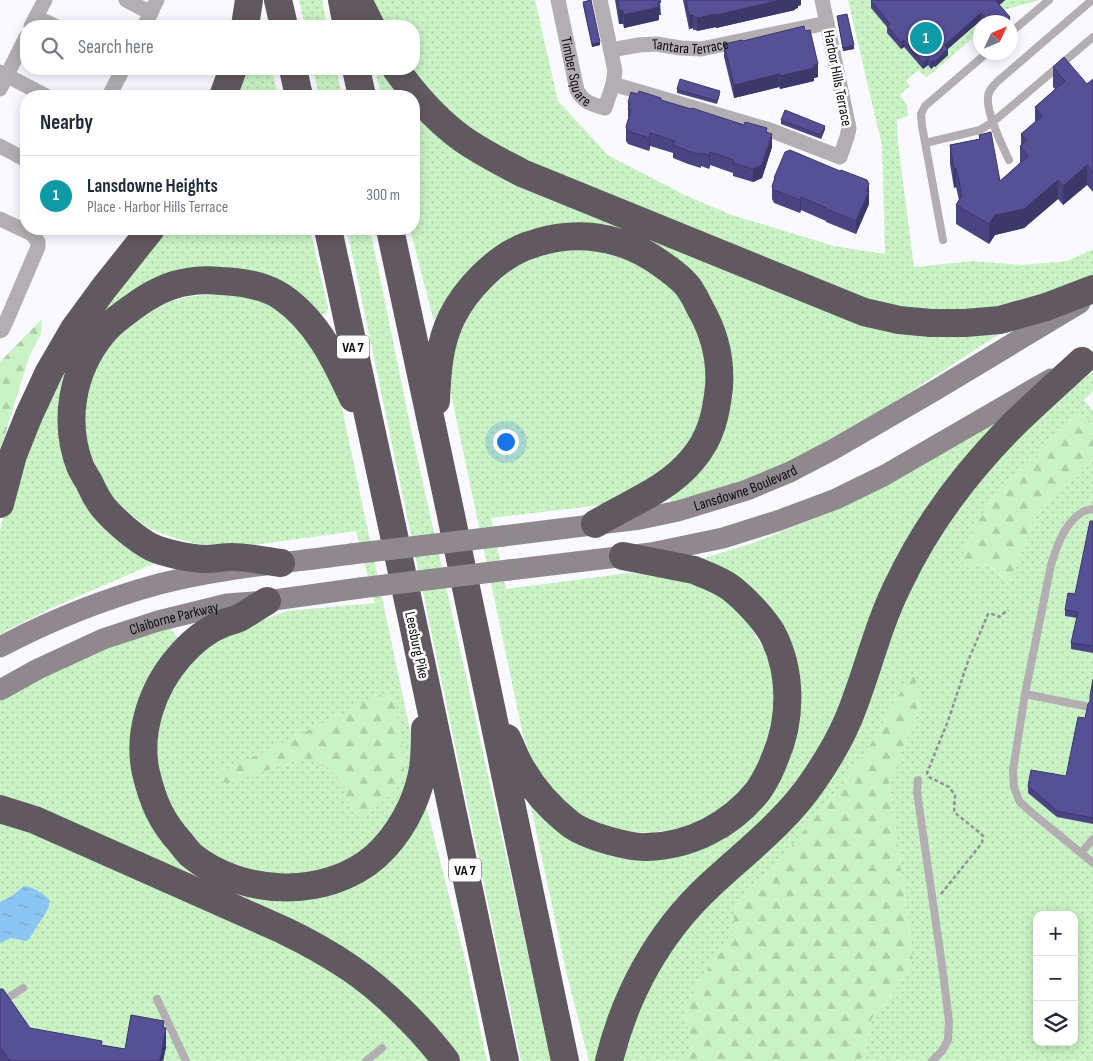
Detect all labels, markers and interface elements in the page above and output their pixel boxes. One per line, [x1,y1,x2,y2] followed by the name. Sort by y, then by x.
[973,15,1018,60] north arrow
[910,19,942,57] pin: 1
[20,20,420,75] search box
[819,28,856,128] street label: Harbor Hills Terrace
[38,34,66,62] icon: search
[556,35,594,111] street label: Timber Square
[651,35,730,59] street label: Tantara Terrace
[78,36,154,59] text: Search here
[40,110,93,135] text: Nearby
[87,175,218,198] text: Lansdowne Heights
[53,186,59,205] text: 1
[366,186,400,205] text: 300 m
[87,198,228,217] text: Place · Harbor Hills Terrace
[337,336,369,358] road number: VA 7
[493,429,519,455] your location
[692,461,801,516] street label: Lansdowne Boulevard
[127,597,221,640] street label: Claiborne Parkway
[400,610,433,680] street label: Leesburg Pike
[449,858,481,882] road number: VA 7
[1033,911,1078,1046] map controls
[1033,911,1078,956] button: +
[1033,956,1078,1001] button: −
[1033,1001,1078,1046] button: layers

